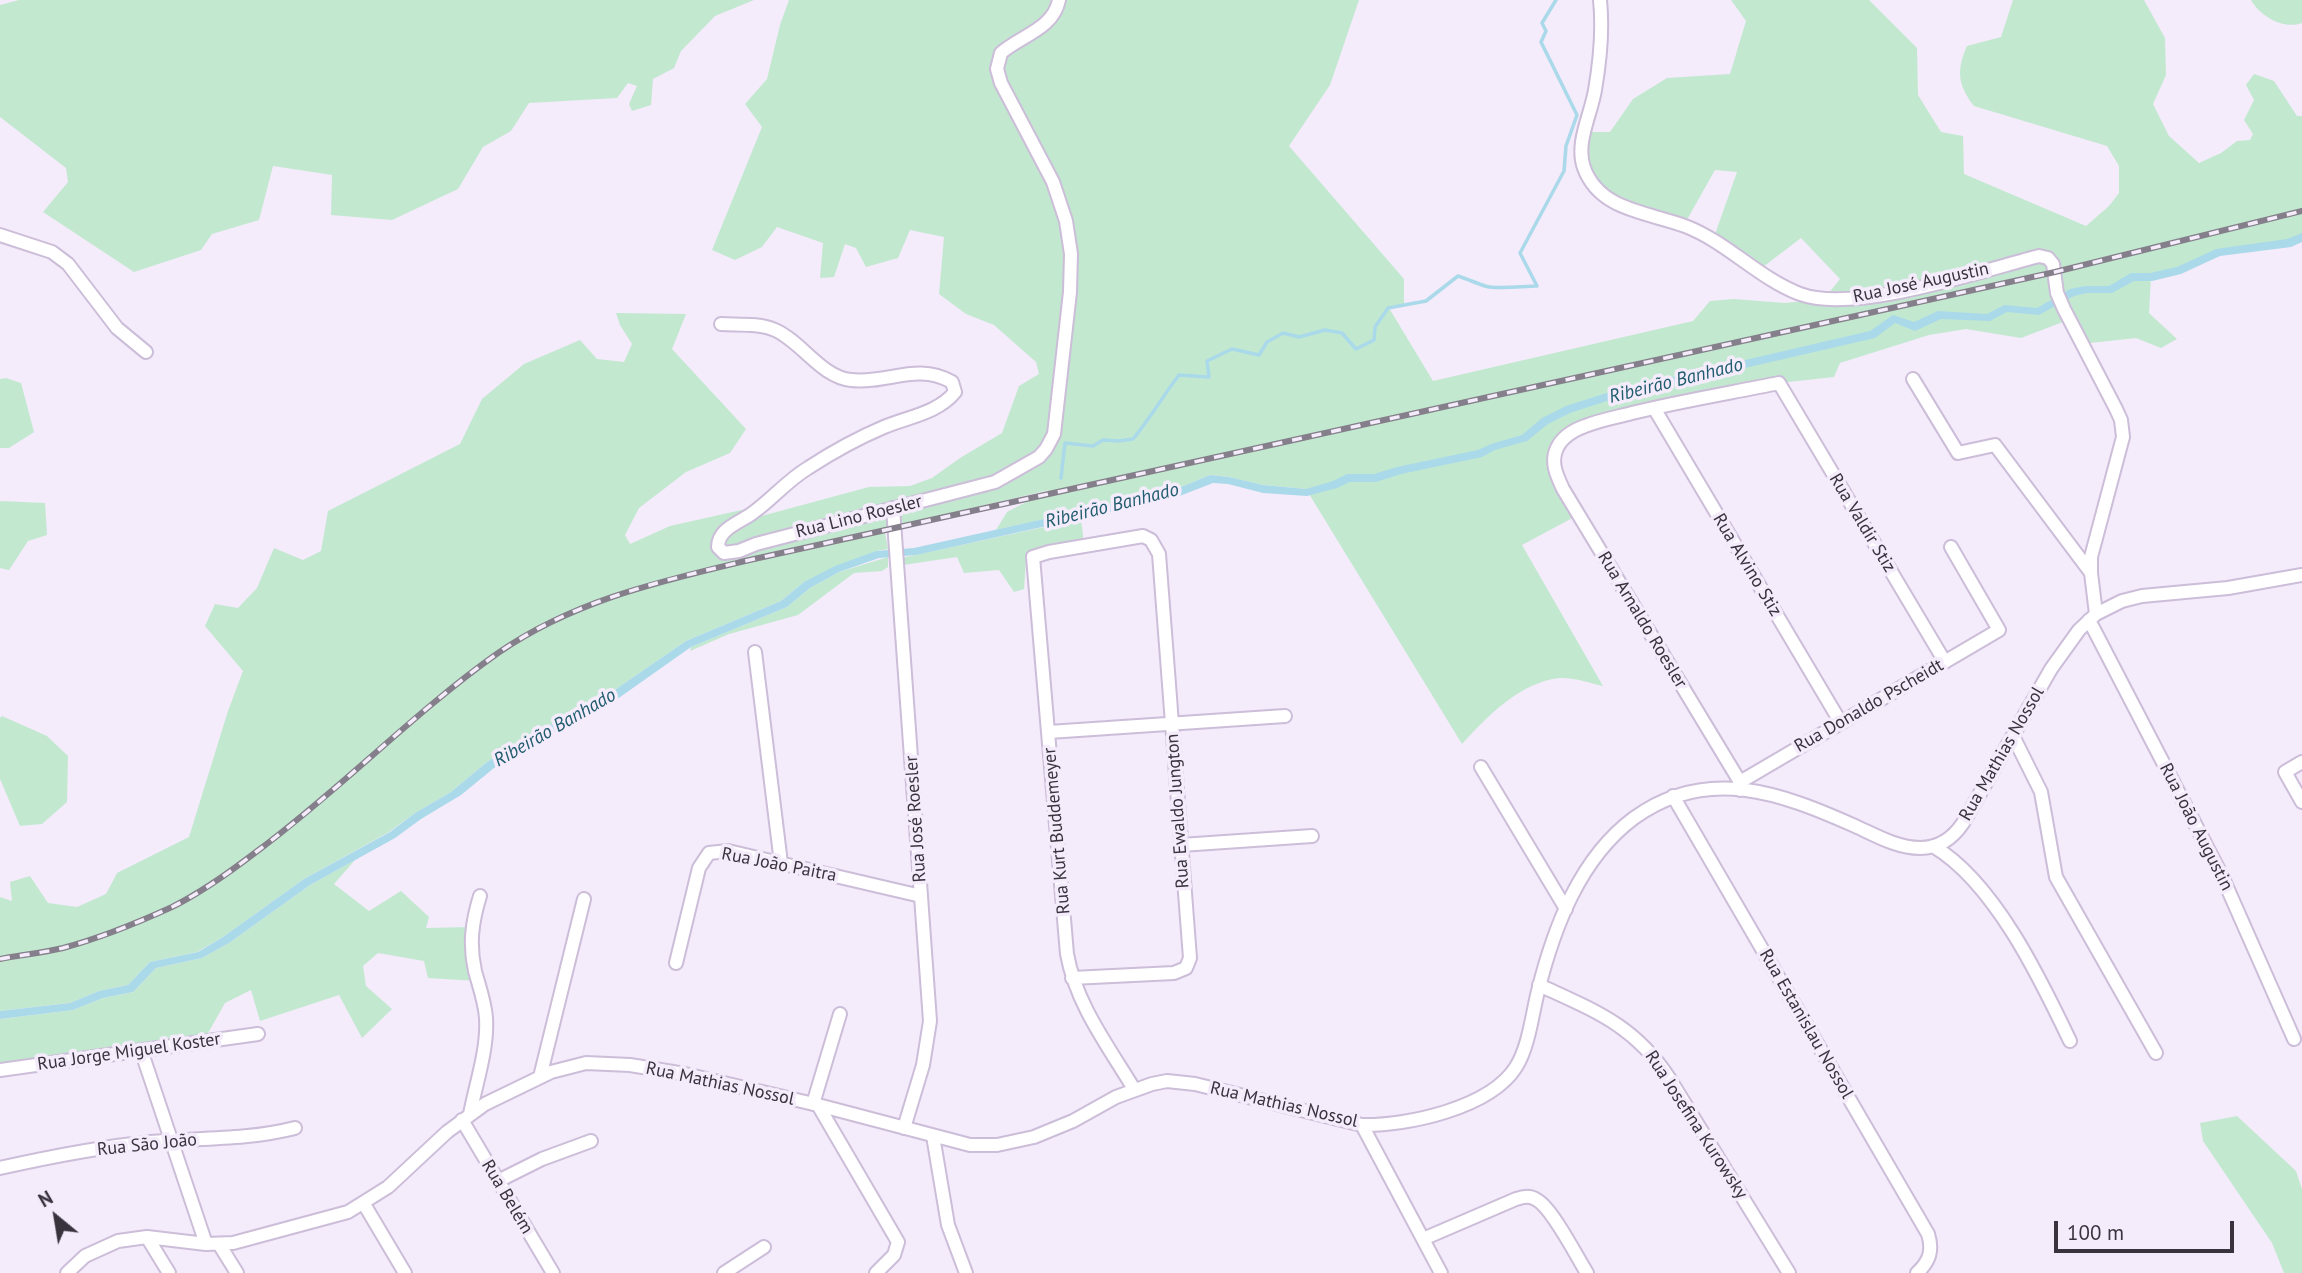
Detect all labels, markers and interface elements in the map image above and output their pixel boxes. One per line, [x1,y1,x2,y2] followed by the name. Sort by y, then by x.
[1851,258,1991,308] street label: Rua José Augustin
[1607,353,1745,409] water label: Ribeirão Banhado
[1824,470,1900,576] street label: Rua Valdir Stiz
[1043,478,1181,534] water label: Ribeirão Banhado
[794,491,924,543] street label: Rua Lino Roesler
[1708,510,1786,620] street label: Rua Alvino Stiz
[1593,548,1691,692] street label: Rua Arnaldo Roesler
[1791,655,1947,757] street label: Rua Donaldo Pscheidt
[1955,683,2049,825] street label: Rua Mathias Nossol
[490,684,620,772] water label: Ribeirão Banhado
[1162,733,1194,889] street label: Rua Ewaldo Jungton
[1039,747,1075,915] street label: Rua Kurt Buddemeyer
[901,755,931,883] street label: Rua José Roesler
[2155,760,2237,894] street label: Rua João Augustin
[720,843,838,887] street label: Rua João Paitra
[1754,945,1858,1103] street label: Rua Estanislau Nossol
[36,1028,222,1076] street label: Rua Jorge Miguel Koster
[1640,1047,1752,1203] street label: Rua Josefina Kurowsky
[644,1058,796,1110] street label: Rua Mathias Nossol
[1208,1077,1360,1133] street label: Rua Mathias Nossol
[96,1129,198,1161] street label: Rua São João
[476,1156,538,1238] street label: Rua Belém
[21,1182,91,1252] north arrow
[34,1185,57,1212] text: N
[2057,1206,2237,1250] scale bar
[2067,1219,2124,1246] text: 100 m

